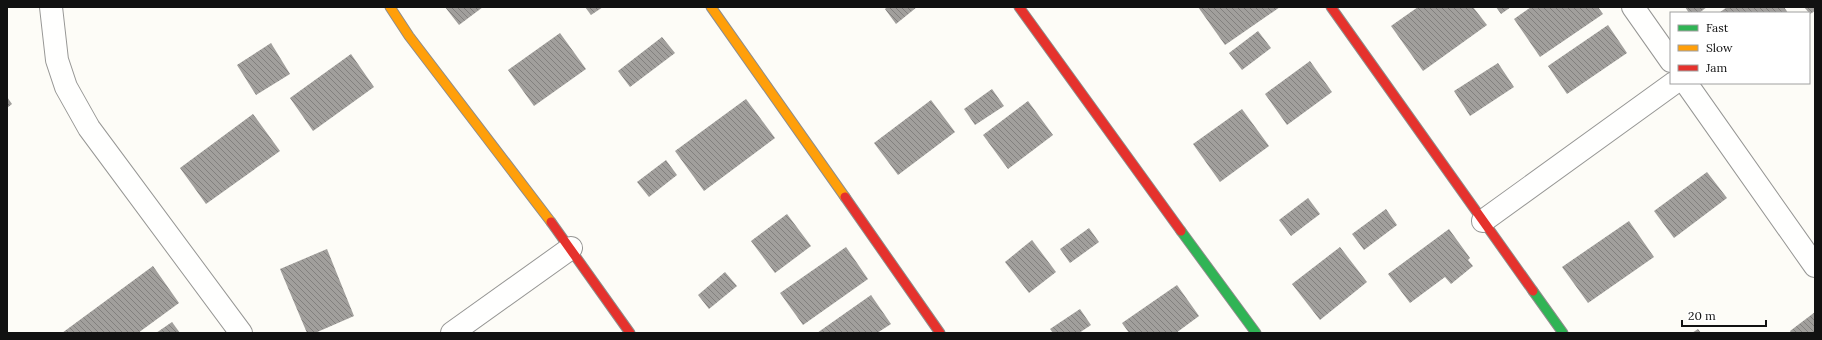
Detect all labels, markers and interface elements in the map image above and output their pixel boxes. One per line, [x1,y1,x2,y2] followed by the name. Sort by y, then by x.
[1670,12,1810,84] legend
[1706,20,1729,35] text: Fast
[1706,40,1733,55] text: Slow
[1705,60,1727,75] text: Jam
[1682,302,1766,328] scale bar
[1688,308,1716,323] text: 20 m

